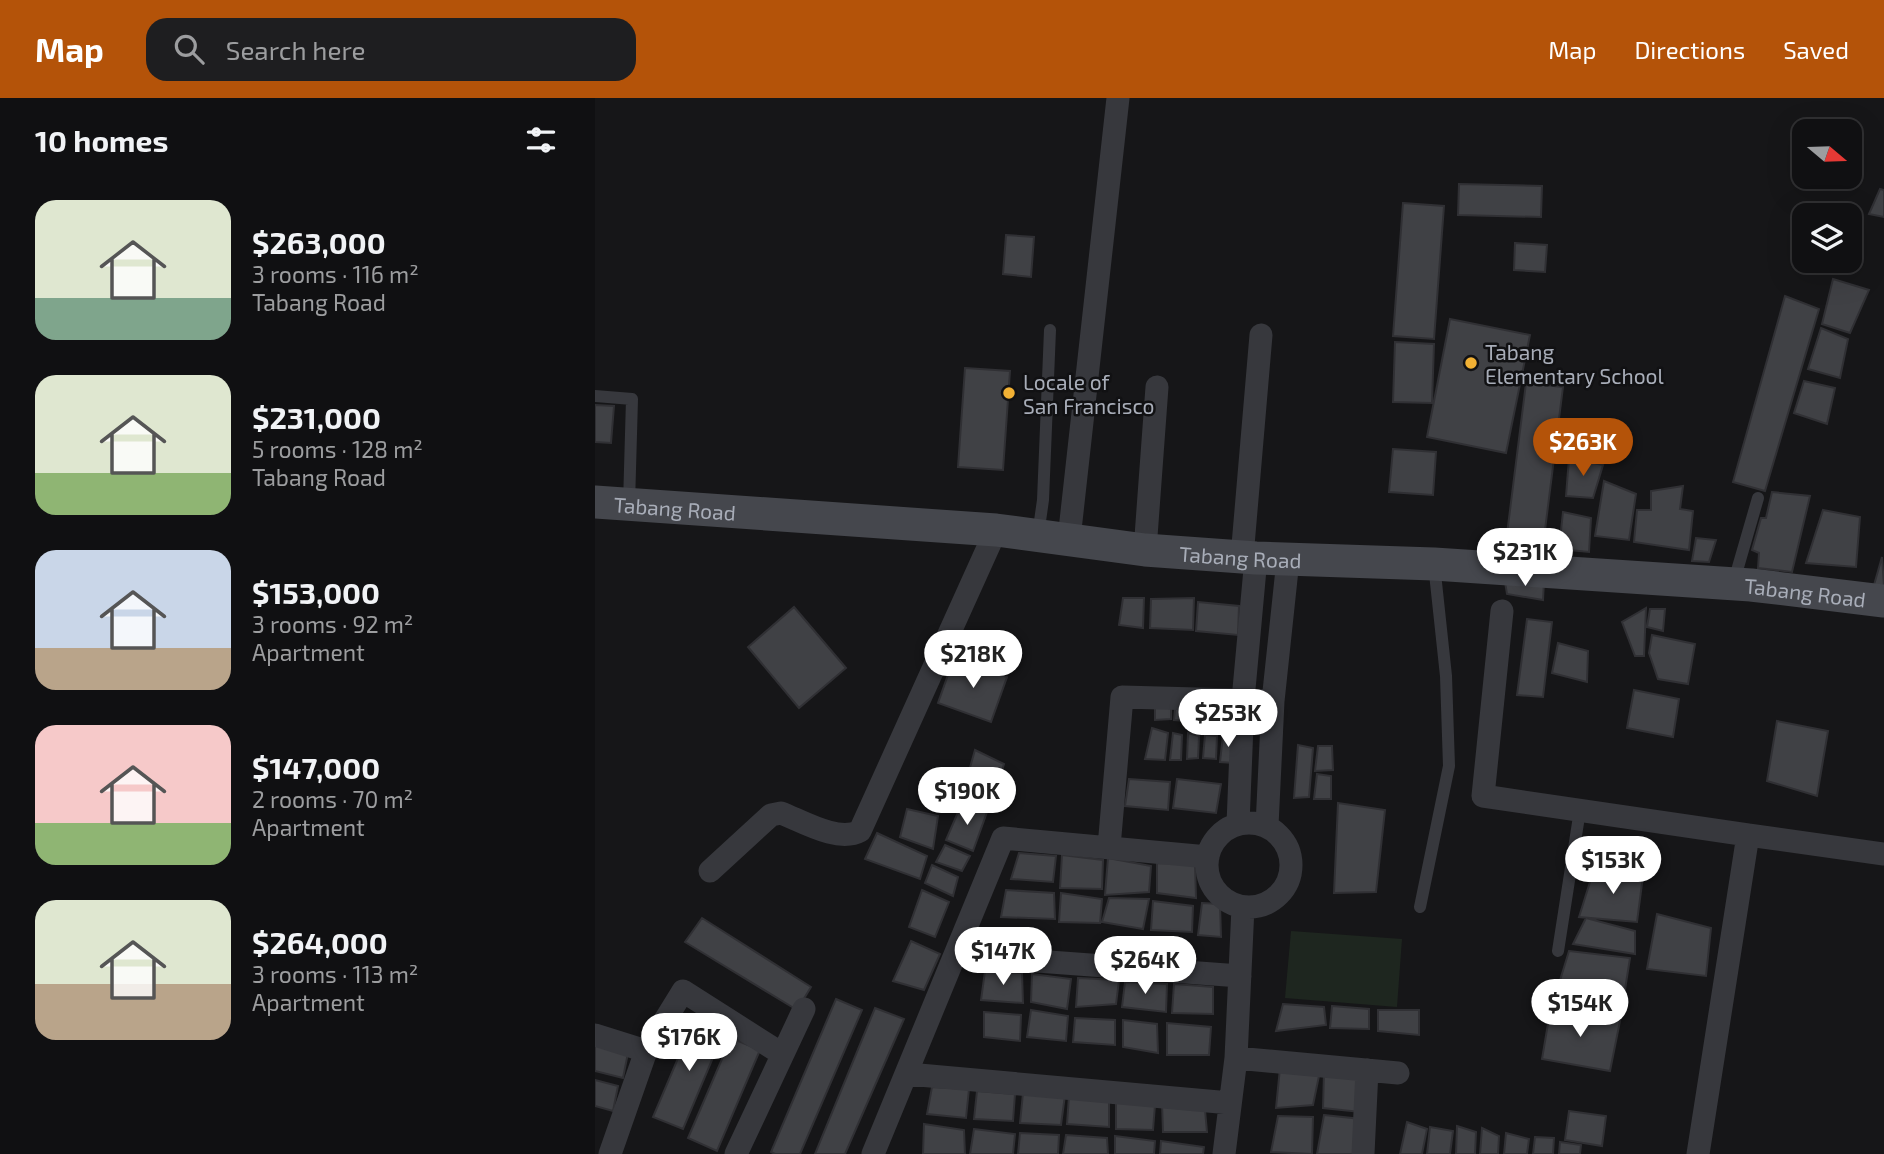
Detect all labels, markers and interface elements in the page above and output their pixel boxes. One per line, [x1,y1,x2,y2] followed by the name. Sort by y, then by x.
[146,18,636,81] search box
[35,29,104,69] text: Map
[170,30,208,68] icon: search
[226,34,365,65] text: Search here
[1548,35,1596,64] text: Map
[1634,35,1745,64] text: Directions
[1783,35,1849,64] text: Saved
[1792,119,1862,189] north arrow
[1792,119,1862,273] map controls
[522,121,560,159] icon: filters
[35,122,168,158] text: 10 homes
[1792,203,1862,273] button: layers
[252,224,386,260] text: $263,000
[91,228,175,312] icon: home
[252,260,419,288] text: 3 rooms · 116 m²
[252,288,386,316] text: Tabang Road
[1485,339,1665,388] place label: Tabang Elementary School
[1463,355,1479,371] marker: Tabang Elementary School
[1023,369,1154,418] place label: Locale of San Francisco
[1001,385,1017,401] marker: Locale of San Francisco
[252,399,381,435] text: $231,000
[91,403,175,487] icon: home
[1534,418,1632,478] pin: $263K
[1549,427,1617,455] text: $263K
[252,435,423,463] text: 5 rooms · 128 m²
[252,463,386,491] text: Tabang Road
[613,491,737,524] street label: Tabang Road
[1476,528,1574,588] pin: $231K
[1493,537,1557,565] text: $231K
[1179,540,1302,572] street label: Tabang Road
[1744,572,1867,611] street label: Tabang Road
[252,574,380,610] text: $153,000
[91,578,175,662] icon: home
[252,610,413,638] text: 3 rooms · 92 m²
[924,630,1022,690] pin: $218K
[252,638,365,666] text: Apartment
[940,639,1006,667] text: $218K
[1179,690,1277,749] pin: $253K
[1194,698,1262,726] text: $253K
[252,749,380,785] text: $147,000
[91,753,175,837] icon: home
[918,768,1016,827] pin: $190K
[934,776,1000,804] text: $190K
[252,785,413,813] text: 2 rooms · 70 m²
[252,813,365,841] text: Apartment
[1564,836,1662,896] pin: $153K
[1581,845,1645,873] text: $153K
[252,924,388,960] text: $264,000
[91,928,175,1012] icon: home
[954,928,1052,987] pin: $147K
[971,936,1035,964] text: $147K
[1096,936,1194,996] pin: $264K
[1110,945,1180,973] text: $264K
[252,960,418,988] text: 3 rooms · 113 m²
[1531,979,1629,1039] pin: $154K
[252,988,365,1016] text: Apartment
[1547,988,1613,1016] text: $154K
[640,1014,738,1073] pin: $176K
[657,1022,721,1050] text: $176K

